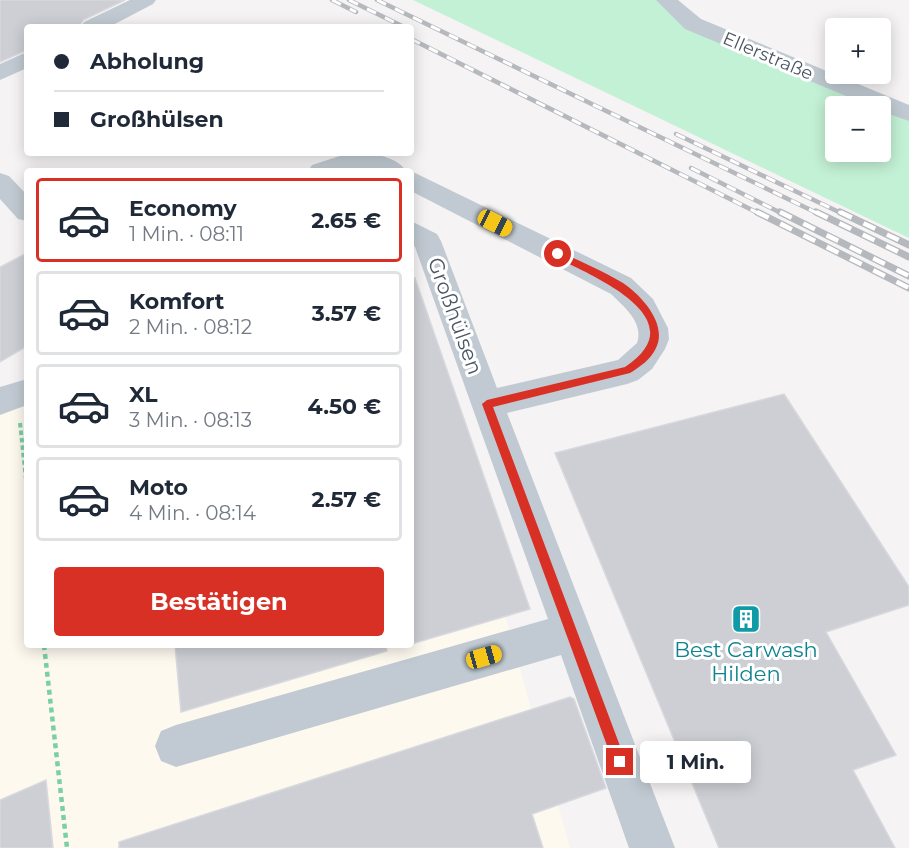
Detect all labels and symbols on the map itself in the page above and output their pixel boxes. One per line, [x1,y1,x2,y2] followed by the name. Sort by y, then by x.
[720,27,817,85] street label: Ellerstraße
[475,207,515,239] car
[544,240,571,267] route start
[423,254,488,378] street label: Großhülsen
[730,603,762,635] building icon: Best Carwash Hilden
[674,637,818,686] place label: Best Carwash Hilden
[464,643,504,671] car
[641,741,752,783] callout: 1 Min.
[606,748,633,775] route end

